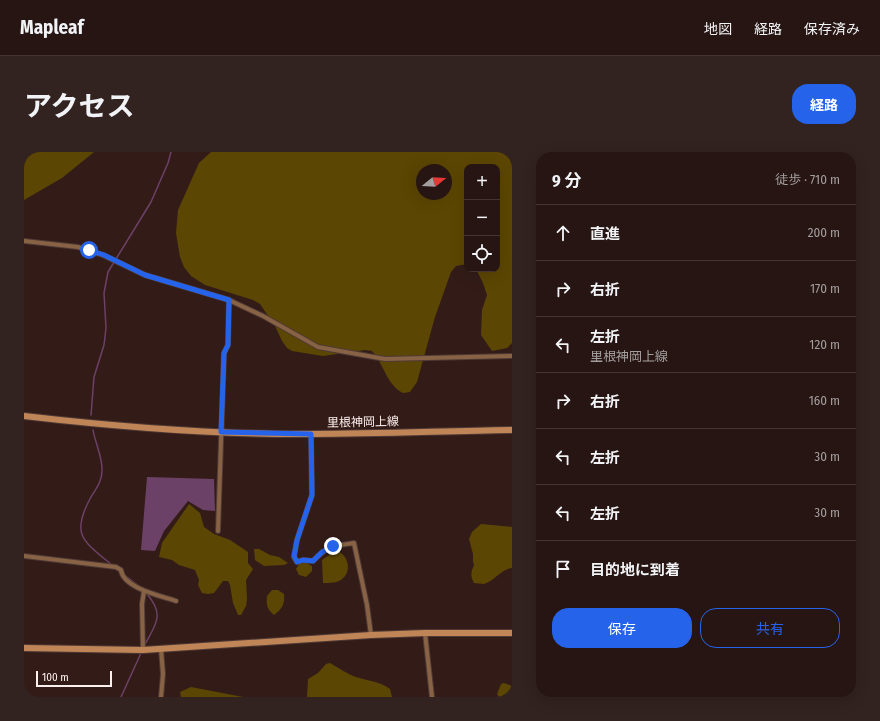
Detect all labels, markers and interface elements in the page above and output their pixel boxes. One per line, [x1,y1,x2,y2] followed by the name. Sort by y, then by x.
[20,16,84,39] text: Mapleaf
[704,21,732,38] text: 地図
[754,21,782,38] text: 経路
[804,21,860,38] text: 保存済み
[792,84,856,124] button: 経路
[24,90,135,123] text: アクセス
[416,164,452,200] north arrow
[464,164,500,272] map controls
[464,164,500,200] button: +
[552,170,581,191] text: 9 分
[775,172,840,187] text: 徒歩 · 710 m
[464,200,500,236] button: −
[552,222,574,244] icon: ahead
[590,225,620,243] text: 直進
[808,225,840,240] text: 200 m
[464,236,500,272] button: locate
[80,241,98,259] route start
[552,278,574,300] icon: right
[590,281,620,299] text: 右折
[810,281,840,296] text: 170 m
[590,328,620,346] text: 左折
[552,334,574,356] icon: left
[809,337,840,352] text: 120 m
[590,349,668,364] text: 里根神岡上線
[552,390,574,412] icon: right
[590,393,620,411] text: 右折
[809,393,840,408] text: 160 m
[327,414,399,430] street label: 里根神岡上線
[552,446,574,468] icon: left
[590,449,620,467] text: 左折
[814,449,840,464] text: 30 m
[552,502,574,524] icon: left
[590,505,620,523] text: 左折
[814,505,840,520] text: 30 m
[324,537,342,555] route end
[552,558,574,580] icon: arrive
[590,561,680,579] text: 目的地に到着
[552,608,692,648] button: 保存
[700,608,840,648] button: 共有
[36,669,112,688] scale bar
[42,671,69,684] text: 100 m

